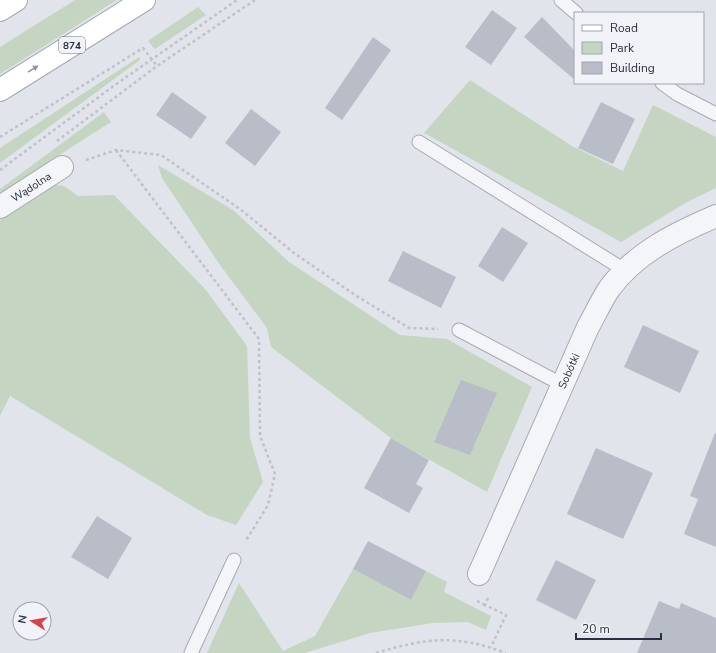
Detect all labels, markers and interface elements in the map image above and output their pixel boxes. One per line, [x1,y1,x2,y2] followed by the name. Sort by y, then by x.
[574,12,704,84] legend
[610,20,638,36] text: Road
[59,37,85,53] road number: 874
[610,40,635,56] text: Park
[610,60,655,76] text: Building
[27,66,39,73] one-way arrow
[8,169,55,206] street label: Wądolna
[555,351,583,391] street label: Sobótki
[12,601,52,641] north arrow
[15,614,31,625] text: N
[576,615,661,641] scale bar
[582,621,610,637] text: 20 m

